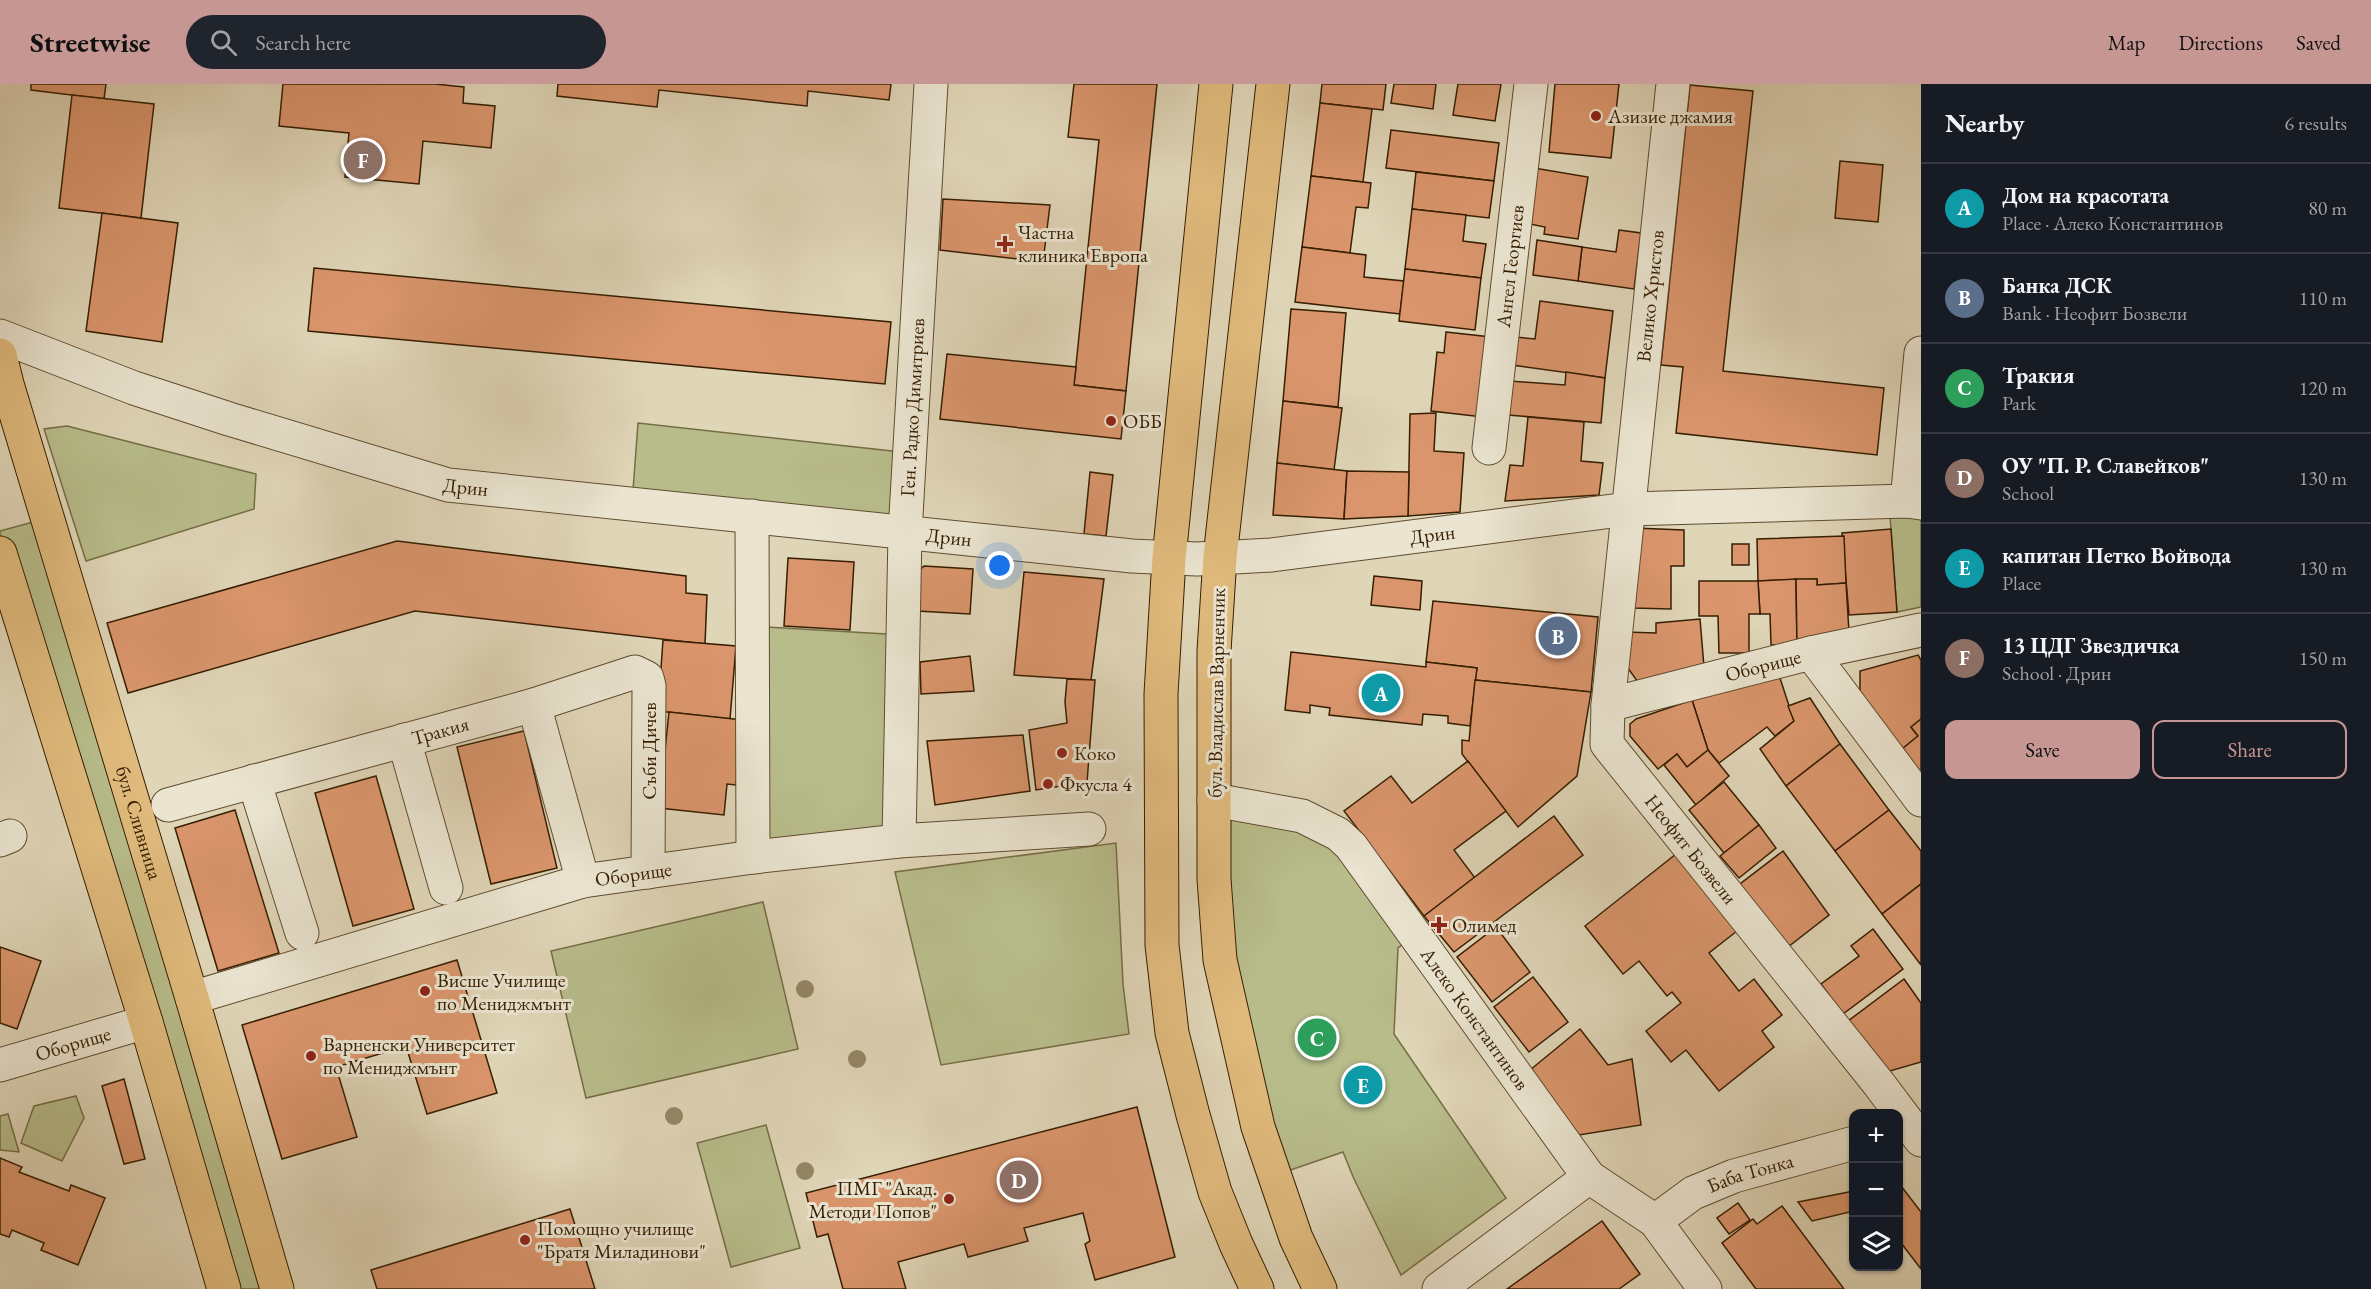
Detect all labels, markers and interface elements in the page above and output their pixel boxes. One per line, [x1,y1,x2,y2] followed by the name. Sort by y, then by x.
[186,15,606,69] search box
[30,24,150,60] text: Streetwise
[207,26,240,59] icon: search
[255,28,351,57] text: Search here
[2108,29,2145,56] text: Map
[2178,29,2263,56] text: Directions
[2296,29,2341,56] text: Saved
[1607,103,1733,129] place label: Азизие джамия
[1945,106,2025,140] text: Nearby
[1589,109,1603,123] marker: Азизие джамия
[2284,110,2347,136] text: 6 results
[344,138,382,182] pin: F
[2002,181,2169,210] text: Дом на красотата
[1957,195,1972,221] text: A
[2308,195,2347,221] text: 80 m
[1490,204,1530,330] street label: Ангел Георгиев
[2002,210,2223,236] text: Place · Алеко Константинов
[1018,219,1148,268] place label: Частна клиника Европа
[1630,229,1670,363] street label: Велико Христов
[996,235,1014,253] marker: Частна клиника Европа
[2002,271,2112,300] text: Банка ДСК
[1958,285,1971,311] text: B
[2299,285,2347,311] text: 110 m
[2002,300,2187,326] text: Bank · Неофит Бозвели
[894,317,930,497] street label: Ген. Радко Димитриев
[2002,361,2075,390] text: Тракия
[1957,375,1972,401] text: C
[2299,375,2347,401] text: 120 m
[2002,390,2036,416] text: Park
[1123,408,1162,434] place label: ОББ
[1104,414,1118,428] marker: ОББ
[2002,451,2209,480] text: ОУ "П. Р. Славейков"
[1957,465,1972,491] text: D
[2299,465,2347,491] text: 130 m
[442,472,489,502] street label: Дрин
[2002,480,2054,506] text: School
[1408,518,1457,550] street label: Дрин
[925,522,973,552] street label: Дрин
[2002,541,2231,570] text: капитан Петко Войвода
[985,551,1014,580] your location
[1959,555,1970,581] text: E
[2299,555,2347,581] text: 130 m
[2002,570,2041,596] text: Place
[1201,587,1231,798] street label: бул. Владислав Варненчик
[1538,614,1578,658] pin: B
[2002,631,2180,660] text: 13 ЦДГ Звездичка
[1722,643,1804,687] street label: Оборище
[1959,645,1970,671] text: F
[2299,645,2347,671] text: 150 m
[2002,660,2112,686] text: School · Дрин
[1362,670,1400,716] pin: A
[636,702,662,800] street label: Съби Дичев
[408,710,472,751] street label: Тракия
[1945,720,2140,779] button: Save
[2152,720,2347,779] button: Share
[1074,740,1116,766] place label: Коко
[1055,746,1069,760] marker: Коко
[110,763,169,883] street label: бул. Сливница
[1060,771,1132,797] place label: Фкусла 4
[1041,777,1055,791] marker: Фкусла 4
[1639,789,1743,910] street label: Неофит Бозвели
[593,856,674,892] street label: Оборище
[1452,912,1516,938] place label: Олимед
[1430,916,1448,934] marker: Олимед
[1414,941,1535,1095] street label: Алеко Константинов
[437,967,571,1016] place label: Висше Училище по Мениджмънт
[418,984,432,998] marker: Висше Училище по Мениджмънт
[1298,1016,1336,1060] pin: C
[32,1020,114,1067] street label: Оборище
[323,1031,515,1080] place label: Варненски Университет по Мениджмънт
[304,1049,318,1063] marker: Варненски Университет по Мениджмънт
[1344,1062,1382,1108] pin: E
[1849,1109,1903,1271] map controls
[1849,1109,1903,1163] button: +
[1703,1147,1796,1199] street label: Баба Тонка
[1000,1158,1038,1202] pin: D
[1849,1163,1903,1217] button: −
[809,1175,937,1224] place label: ПМГ "Акад. Методи Попов"
[942,1192,956,1206] marker: ПМГ "Акад. Методи Попов"
[537,1215,706,1264] place label: Помощно училище "Братя Миладинови"
[1849,1217,1903,1271] button: layers
[518,1233,532,1247] marker: Помощно училище "Братя Миладинови"

